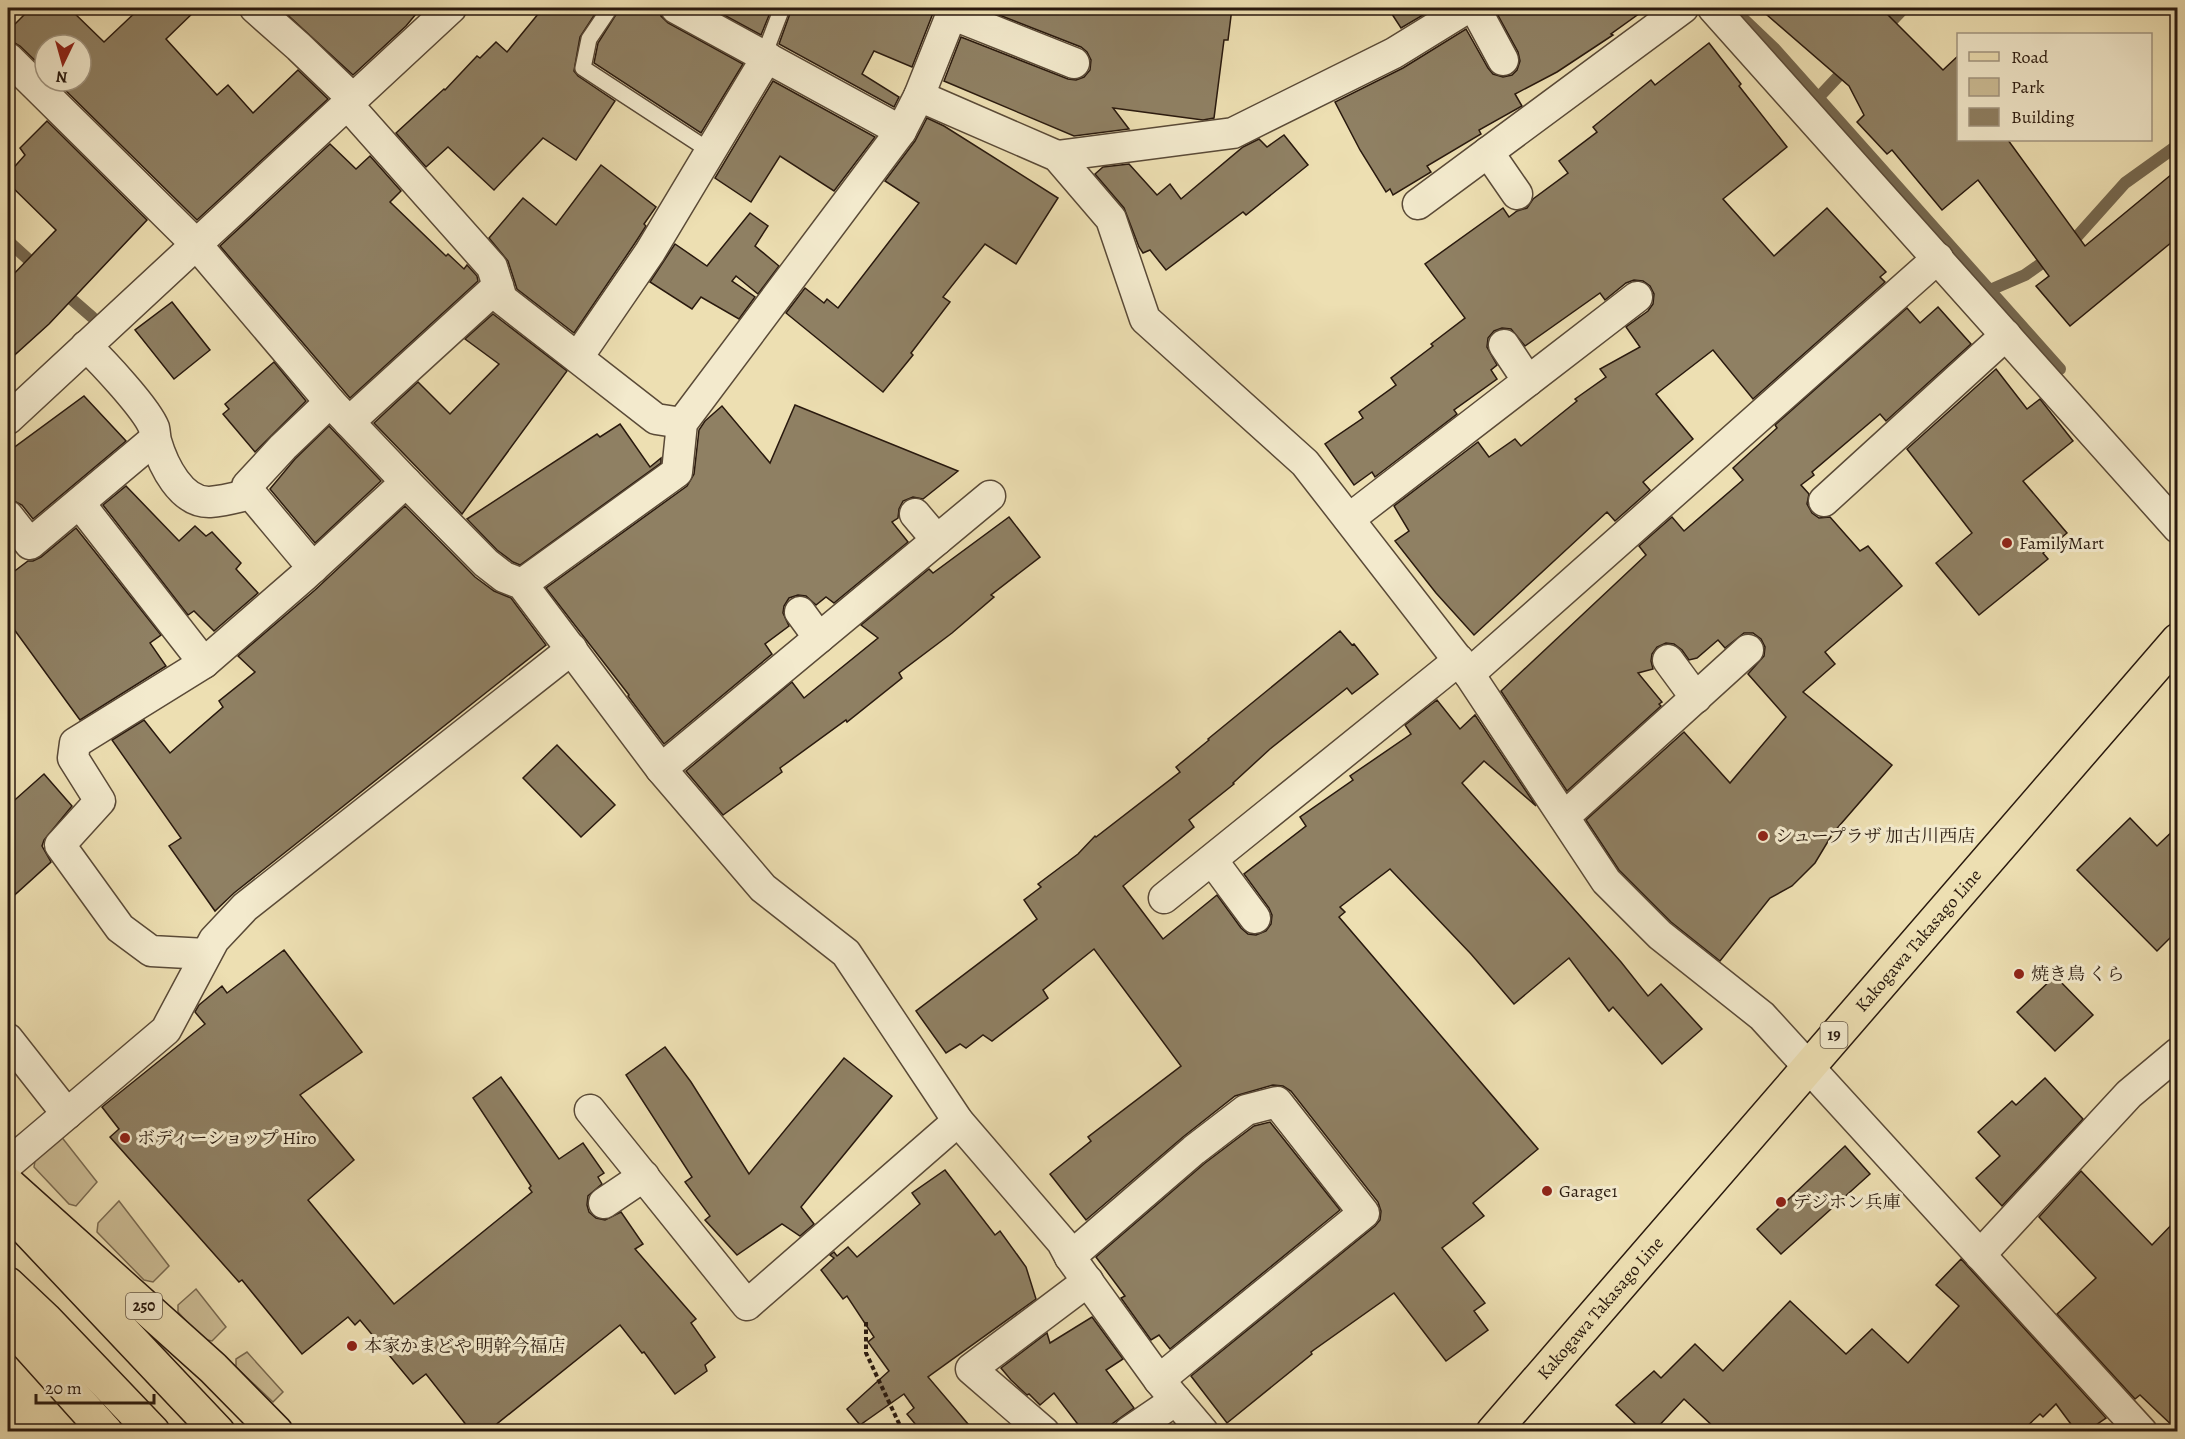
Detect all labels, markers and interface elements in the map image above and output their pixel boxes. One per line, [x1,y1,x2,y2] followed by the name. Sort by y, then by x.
[33,33,93,93] north arrow
[1957,33,2152,141] legend
[2011,45,2049,69] text: Road
[55,65,69,88] text: N
[2011,75,2045,99] text: Park
[2011,105,2075,129] text: Building
[2019,531,2104,555] place label: FamilyMart
[2000,536,2014,550] marker: FamilyMart
[1775,824,1975,848] place label: シュープラザ 加古川西店
[1756,829,1770,843] marker: シュープラザ 加古川西店
[1850,864,1987,1017] street label: Kakogawa Takasago Line
[2031,962,2125,986] place label: 焼き鳥 くら
[2012,967,2026,981] marker: 焼き鳥 くら
[1820,1022,1848,1048] road number: 19
[137,1126,317,1150] place label: ボディーショップ Hiro
[118,1131,132,1145] marker: ボディーショップ Hiro
[1559,1179,1618,1203] place label: Garage1
[1540,1184,1554,1198] marker: Garage1
[1793,1190,1901,1214] place label: デジホン兵庫
[1774,1195,1788,1209] marker: デジホン兵庫
[1532,1231,1669,1385] street label: Kakogawa Takasago Line
[126,1293,162,1319] road number: 250
[364,1334,566,1358] place label: 本家かまどや 明幹今福店
[345,1339,359,1353] marker: 本家かまどや 明幹今福店
[36,1367,154,1405] scale bar
[45,1376,82,1400] text: 20 m

